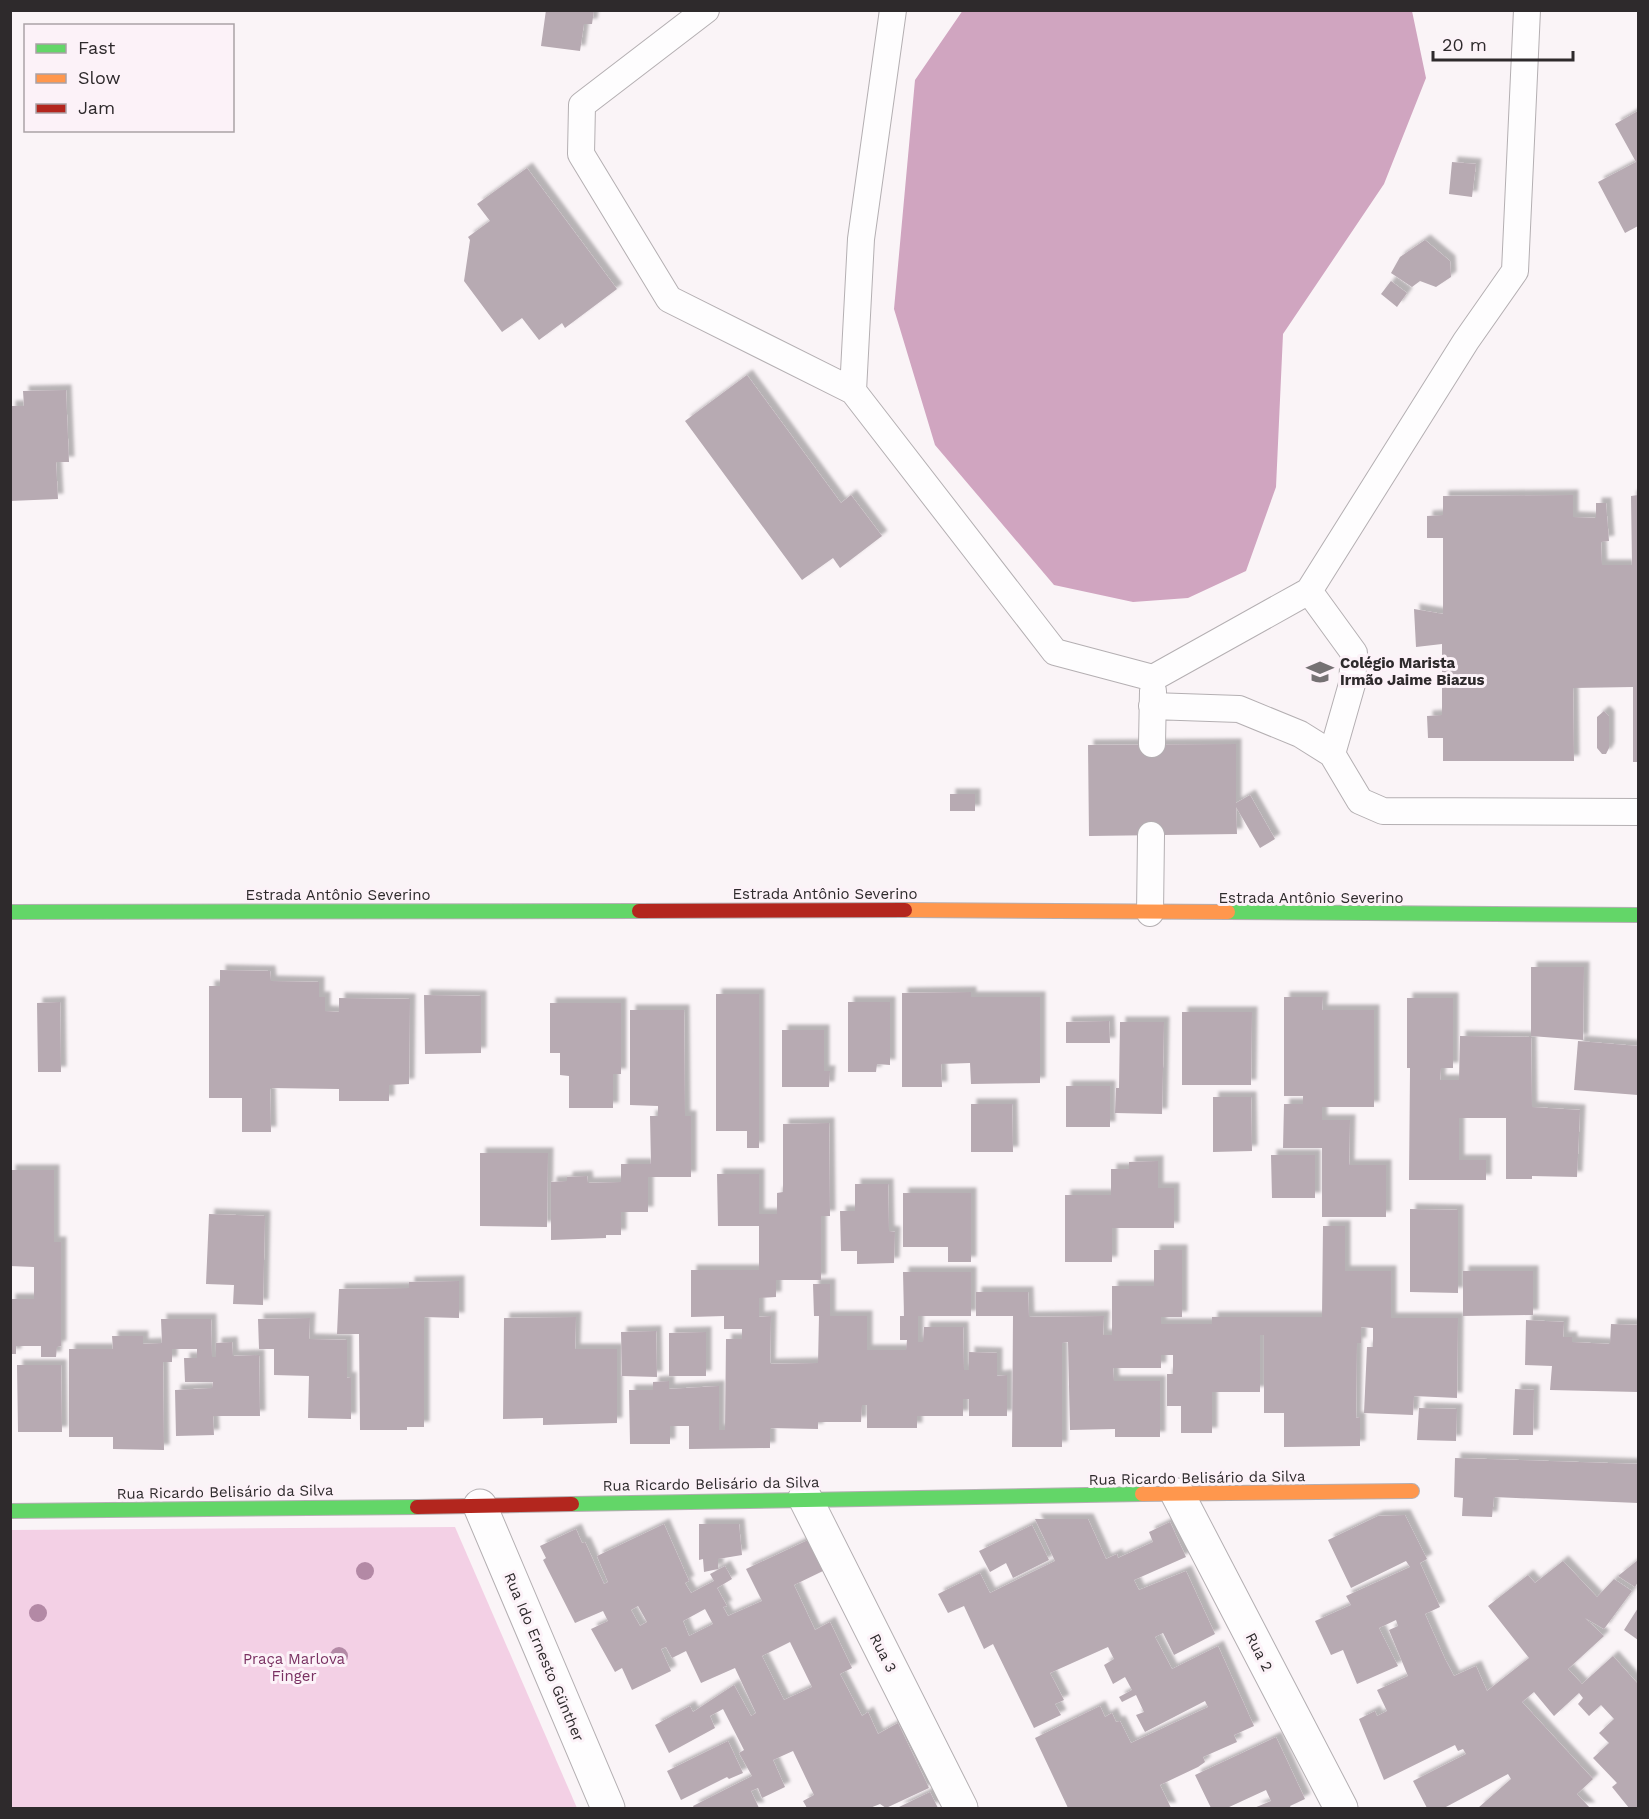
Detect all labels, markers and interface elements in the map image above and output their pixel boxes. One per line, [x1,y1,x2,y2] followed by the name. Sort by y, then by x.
[24,24,234,132] legend
[1433,24,1572,62] scale bar
[1442,34,1487,55] text: 20 m
[78,37,116,58] text: Fast
[78,67,121,88] text: Slow
[78,97,115,118] text: Jam
[1340,654,1485,689] place label: Colégio Marista Irmão Jaime Biazus
[1305,657,1335,687] school or university icon: Colégio Marista Irmão Jaime Biazus
[733,885,917,903] street label: Estrada Antônio Severino
[246,886,430,904] street label: Estrada Antônio Severino
[1219,889,1403,907] street label: Estrada Antônio Severino
[1088,1467,1306,1489] street label: Rua Ricardo Belisário da Silva
[602,1473,820,1495] street label: Rua Ricardo Belisário da Silva
[116,1481,334,1503] street label: Rua Ricardo Belisário da Silva
[500,1570,588,1744] street label: Rua Ido Ernesto Günther
[1242,1630,1276,1674] street label: Rua 2
[866,1631,900,1675] street label: Rua 3
[243,1650,346,1685] park label: Praça Marlova Finger

